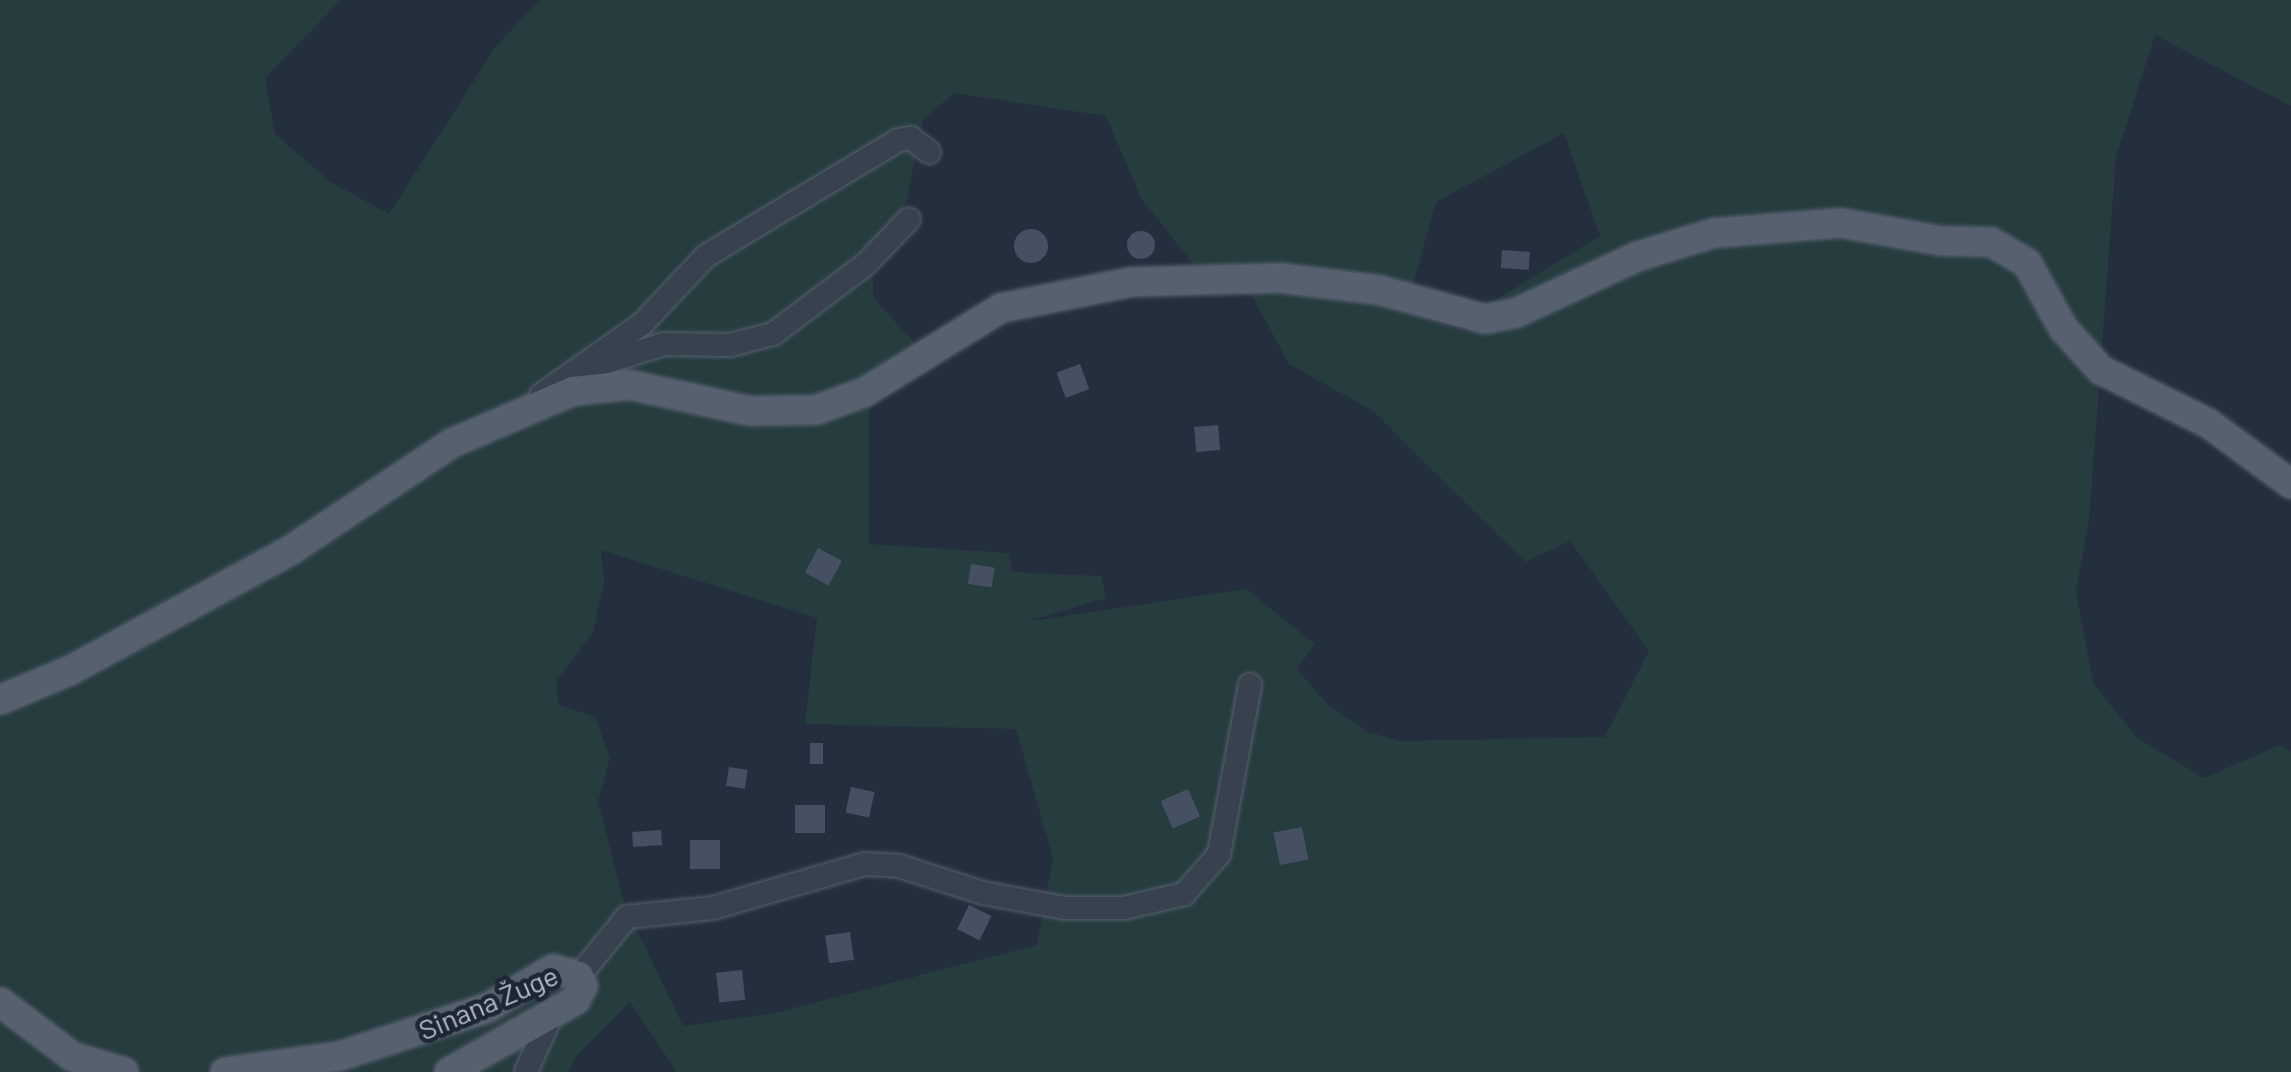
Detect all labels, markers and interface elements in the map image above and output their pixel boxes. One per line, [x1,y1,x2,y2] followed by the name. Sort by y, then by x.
[413,958,563,1046] street label: Sinana Žuge

